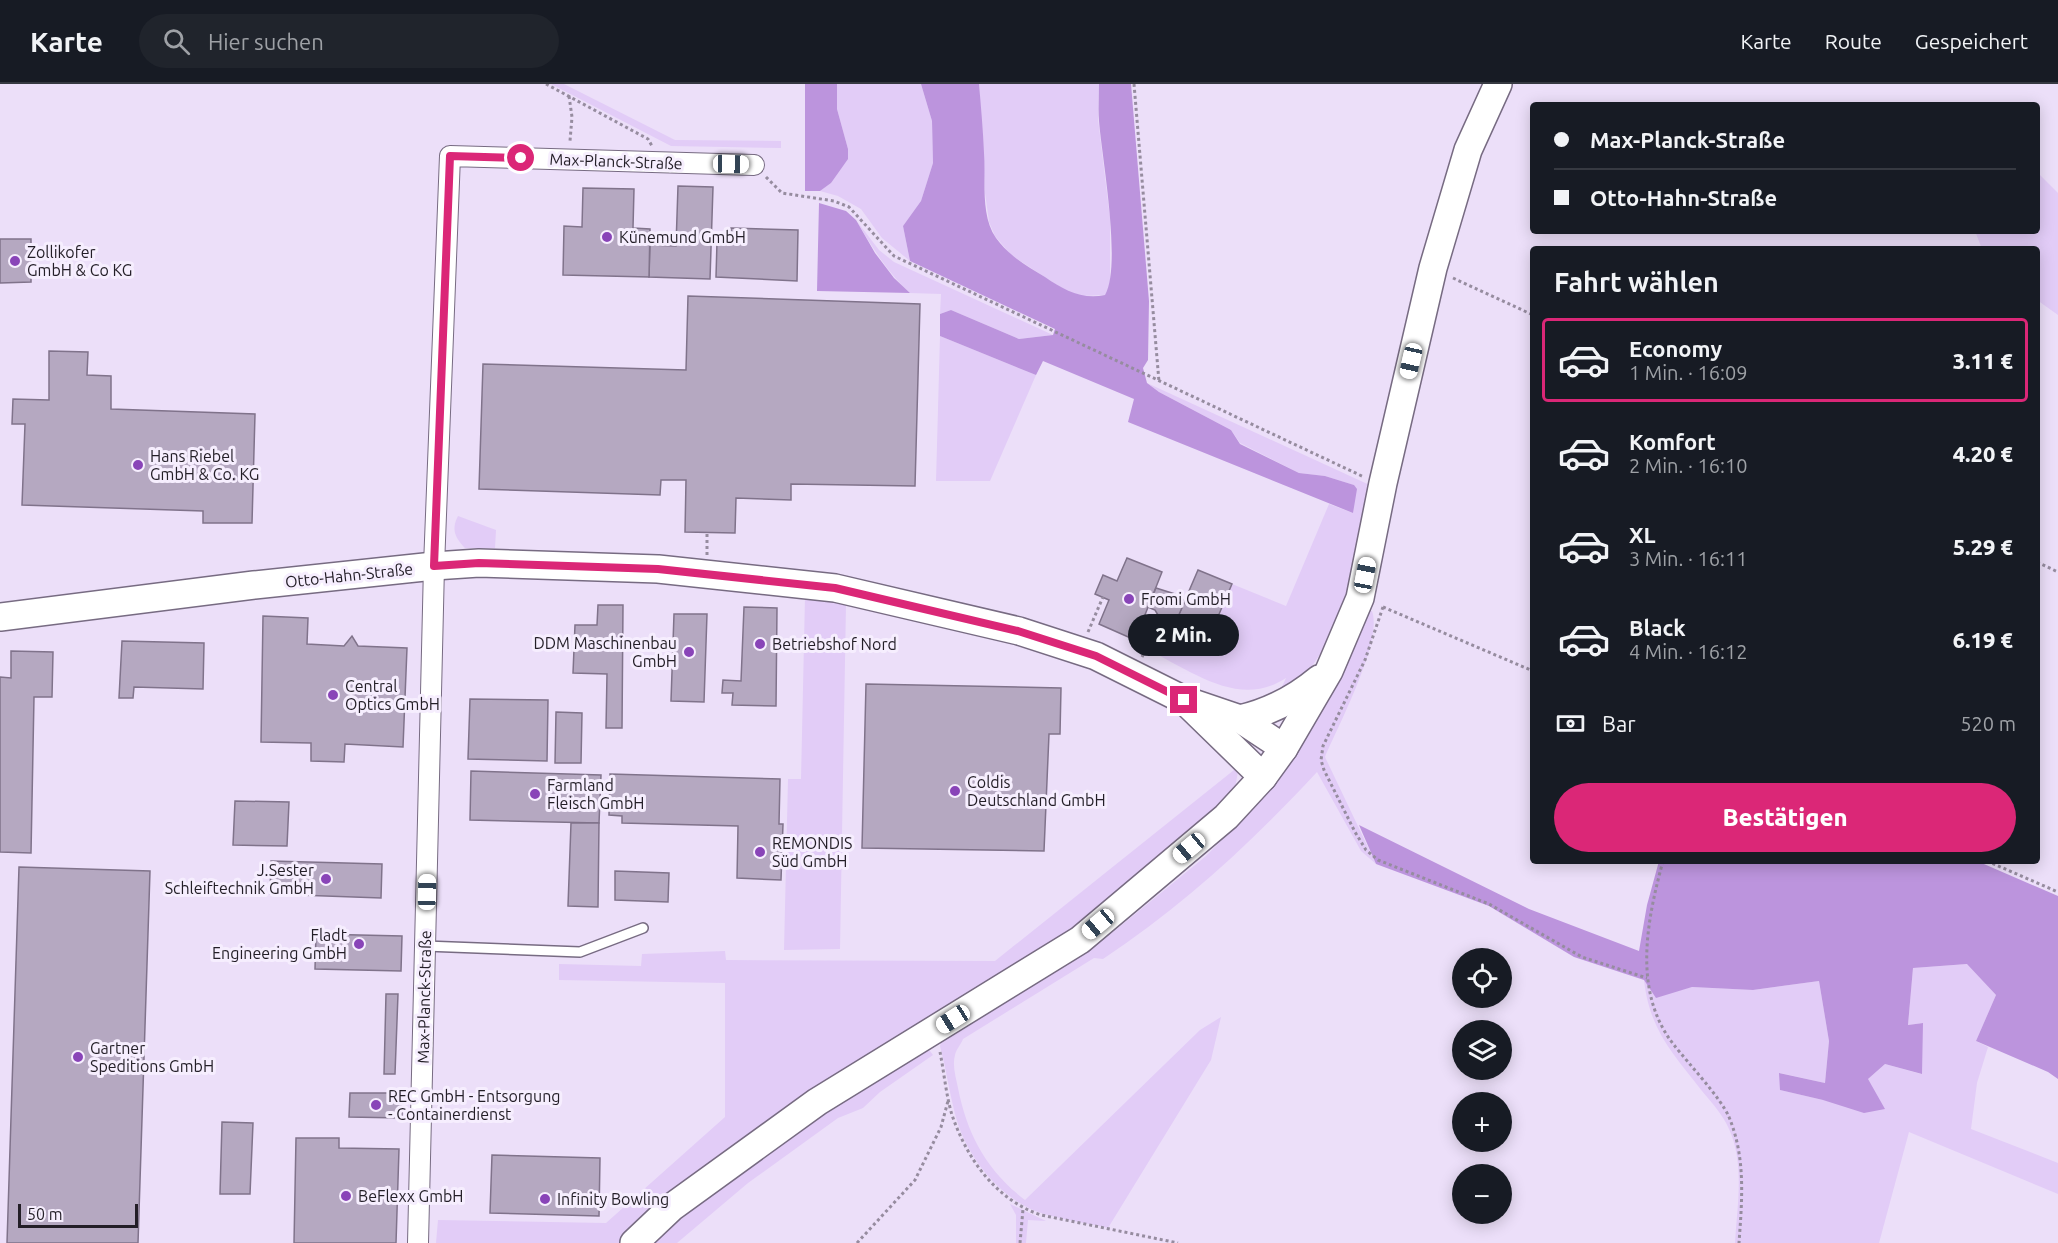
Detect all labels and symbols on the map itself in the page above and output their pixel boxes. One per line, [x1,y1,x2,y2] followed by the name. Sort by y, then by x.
[507,144,534,171] route start
[549,150,683,172] street label: Max-Planck-Straße
[713,155,749,173] car
[619,228,746,246] place label: Künemund GmbH
[600,230,614,244] marker: Künemund GmbH
[27,243,132,279] place label: Zollikofer GmbH & Co KG
[8,254,22,268] marker: Zollikofer GmbH & Co KG
[1398,341,1424,381] car
[150,447,259,483] place label: Hans Riebel GmbH & Co. KG
[131,458,145,472] marker: Hans Riebel GmbH & Co. KG
[1353,556,1377,594] car
[284,559,414,591] street label: Otto-Hahn-Straße
[1141,590,1231,608] place label: Fromi GmbH
[1122,592,1136,606] marker: Fromi GmbH
[1128,613,1240,655] callout: 2 Min.
[533,634,677,670] place label: DDM Maschinenbau GmbH
[772,635,897,653] place label: Betriebshof Nord
[753,637,767,651] marker: Betriebshof Nord
[682,645,696,659] marker: DDM Maschinenbau GmbH
[345,677,440,713] place label: Central Optics GmbH
[1170,686,1197,713] route end
[326,688,340,702] marker: Central Optics GmbH
[967,773,1106,809] place label: Coldis Deutschland GmbH
[547,776,644,812] place label: Farmland Fleisch GmbH
[948,784,962,798] marker: Coldis Deutschland GmbH
[528,787,542,801] marker: Farmland Fleisch GmbH
[1169,830,1209,866] car
[772,834,852,870] place label: REMONDIS Süd GmbH
[753,845,767,859] marker: REMONDIS Süd GmbH
[165,861,314,897] place label: J.Sester Schleiftechnik GmbH
[319,872,333,886] marker: J.Sester Schleiftechnik GmbH
[418,874,436,910] car
[1078,906,1118,942] car
[212,926,348,962] place label: Fladt Engineering GmbH
[414,930,434,1064] street label: Max-Planck-Straße
[352,937,366,951] marker: Fladt Engineering GmbH
[933,1002,973,1036] car
[90,1039,214,1075] place label: Gartner Speditions GmbH
[71,1050,85,1064] marker: Gartner Speditions GmbH
[388,1087,561,1123] place label: REC GmbH - Entsorgung - Containerdienst
[369,1098,383,1112] marker: REC GmbH - Entsorgung - Containerdienst
[358,1187,464,1205] place label: BeFlexx GmbH
[339,1189,353,1203] marker: BeFlexx GmbH
[557,1190,669,1208] place label: Infinity Bowling
[538,1192,552,1206] marker: Infinity Bowling
[18,1201,138,1228] scale bar

